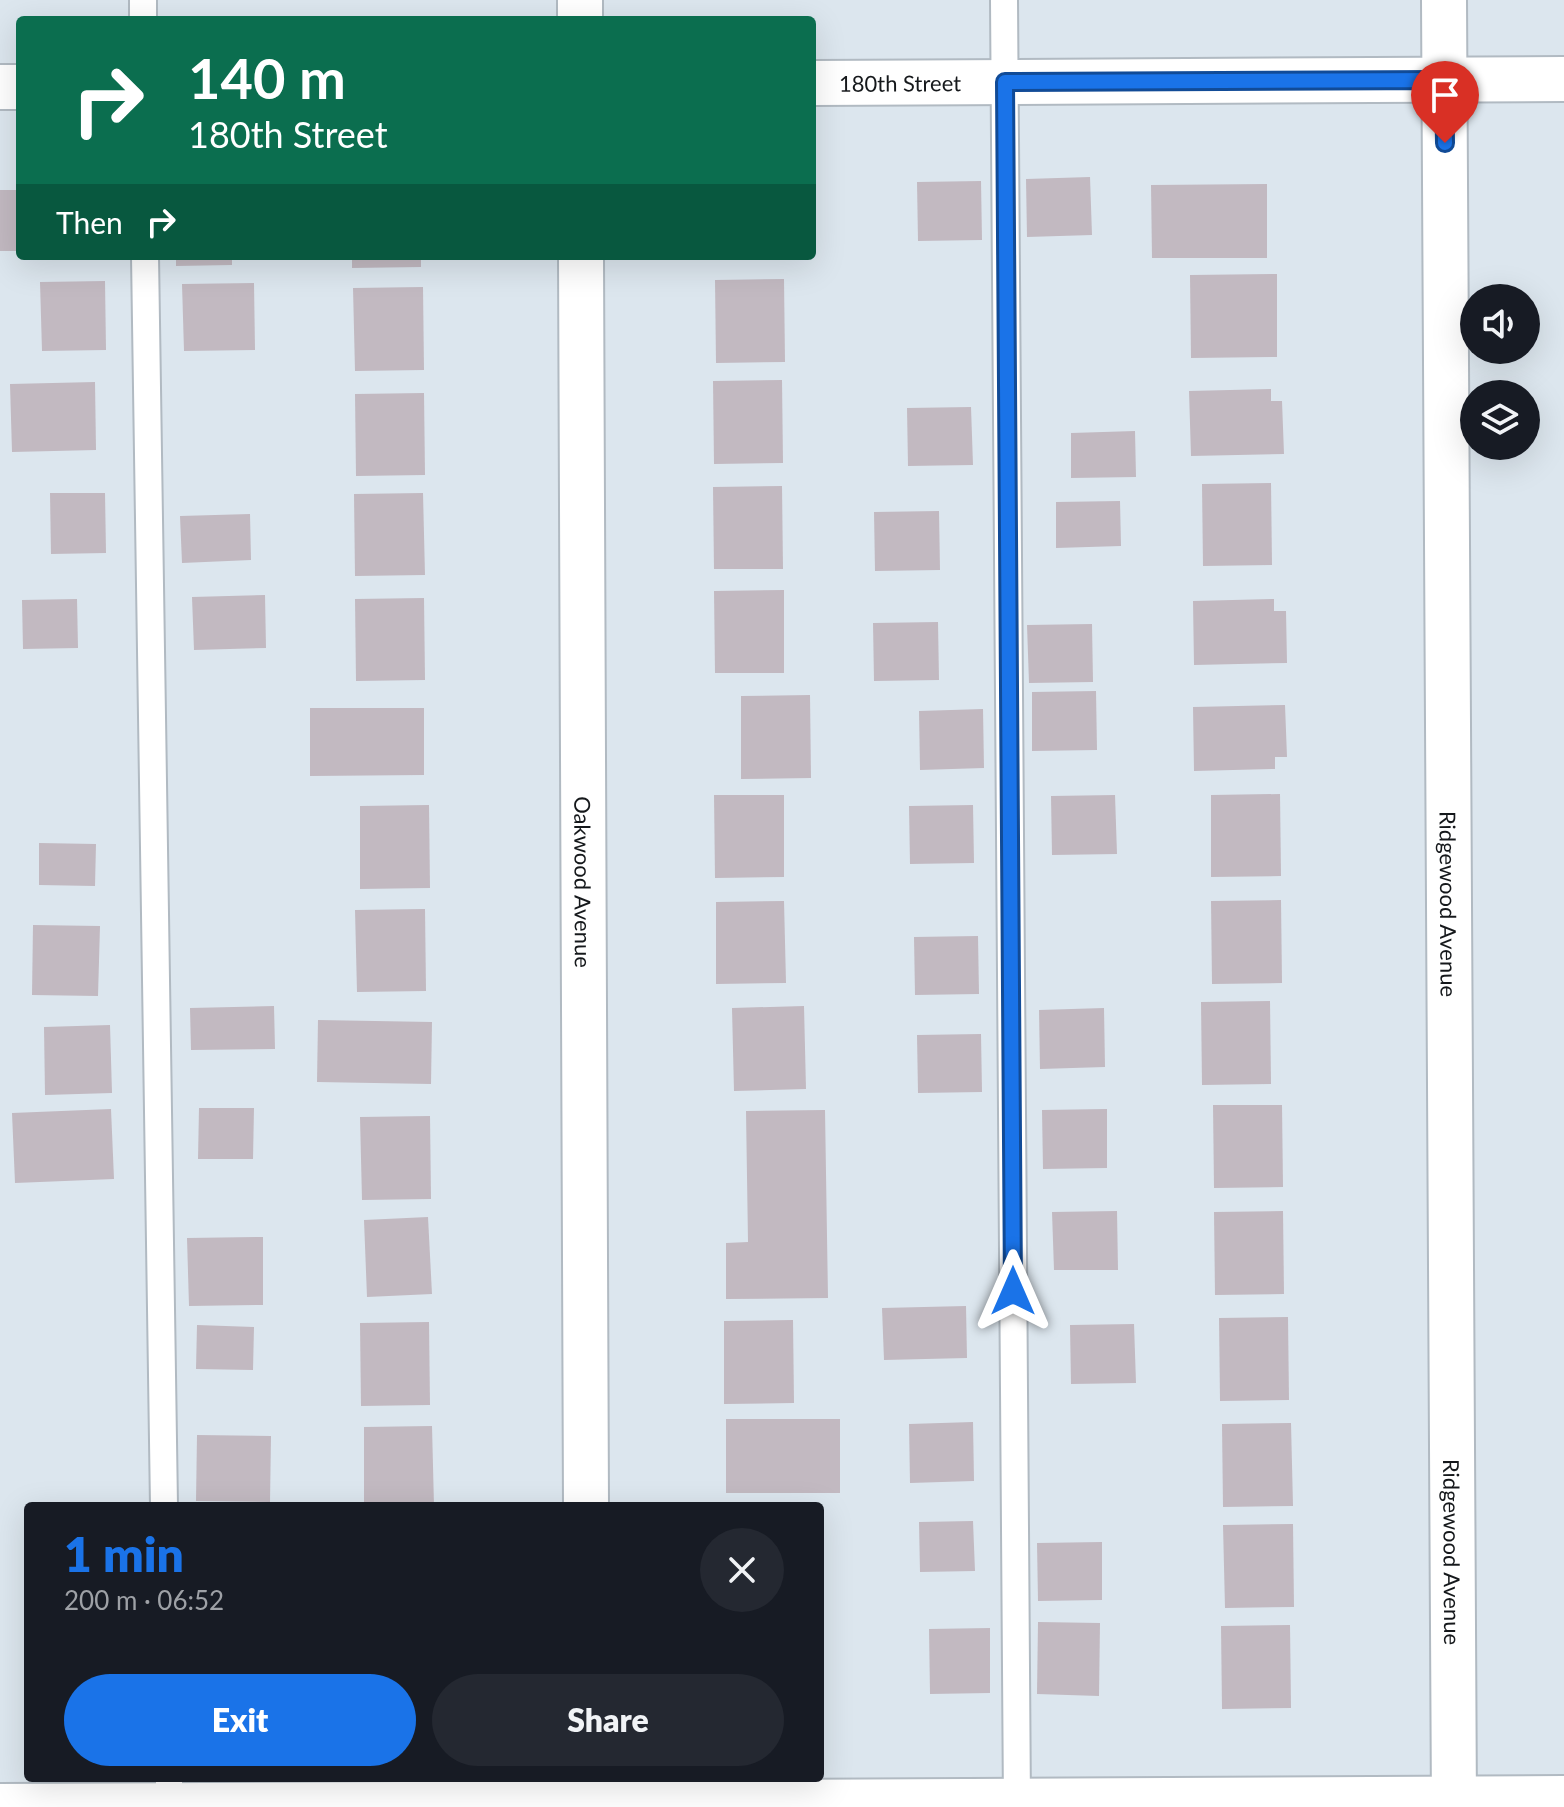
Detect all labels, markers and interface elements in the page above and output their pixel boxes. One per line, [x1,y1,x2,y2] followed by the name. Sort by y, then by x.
[188,44,346,111] text: 140 m
[56,48,160,152] icon: right
[1411,61,1479,143] pin
[839,69,961,96] street label: 180th Street
[1423,73,1467,117] icon: arrive
[188,112,388,156] text: 180th Street
[139,200,183,244] icon: right
[56,204,123,240] text: Then
[1460,284,1540,460] map controls
[1460,284,1540,364] button: sound
[1460,380,1540,460] button: layers
[570,796,597,968] street label: Oakwood Avenue
[1435,811,1463,997] street label: Ridgewood Avenue
[971,1249,1055,1333] position arrow
[1439,1459,1467,1645] street label: Ridgewood Avenue
[64,1525,184,1582] text: 1 min
[700,1528,784,1612] button: close
[64,1584,224,1616] text: 200 m · 06:52
[64,1674,416,1766] button: Exit
[432,1674,784,1766] button: Share

